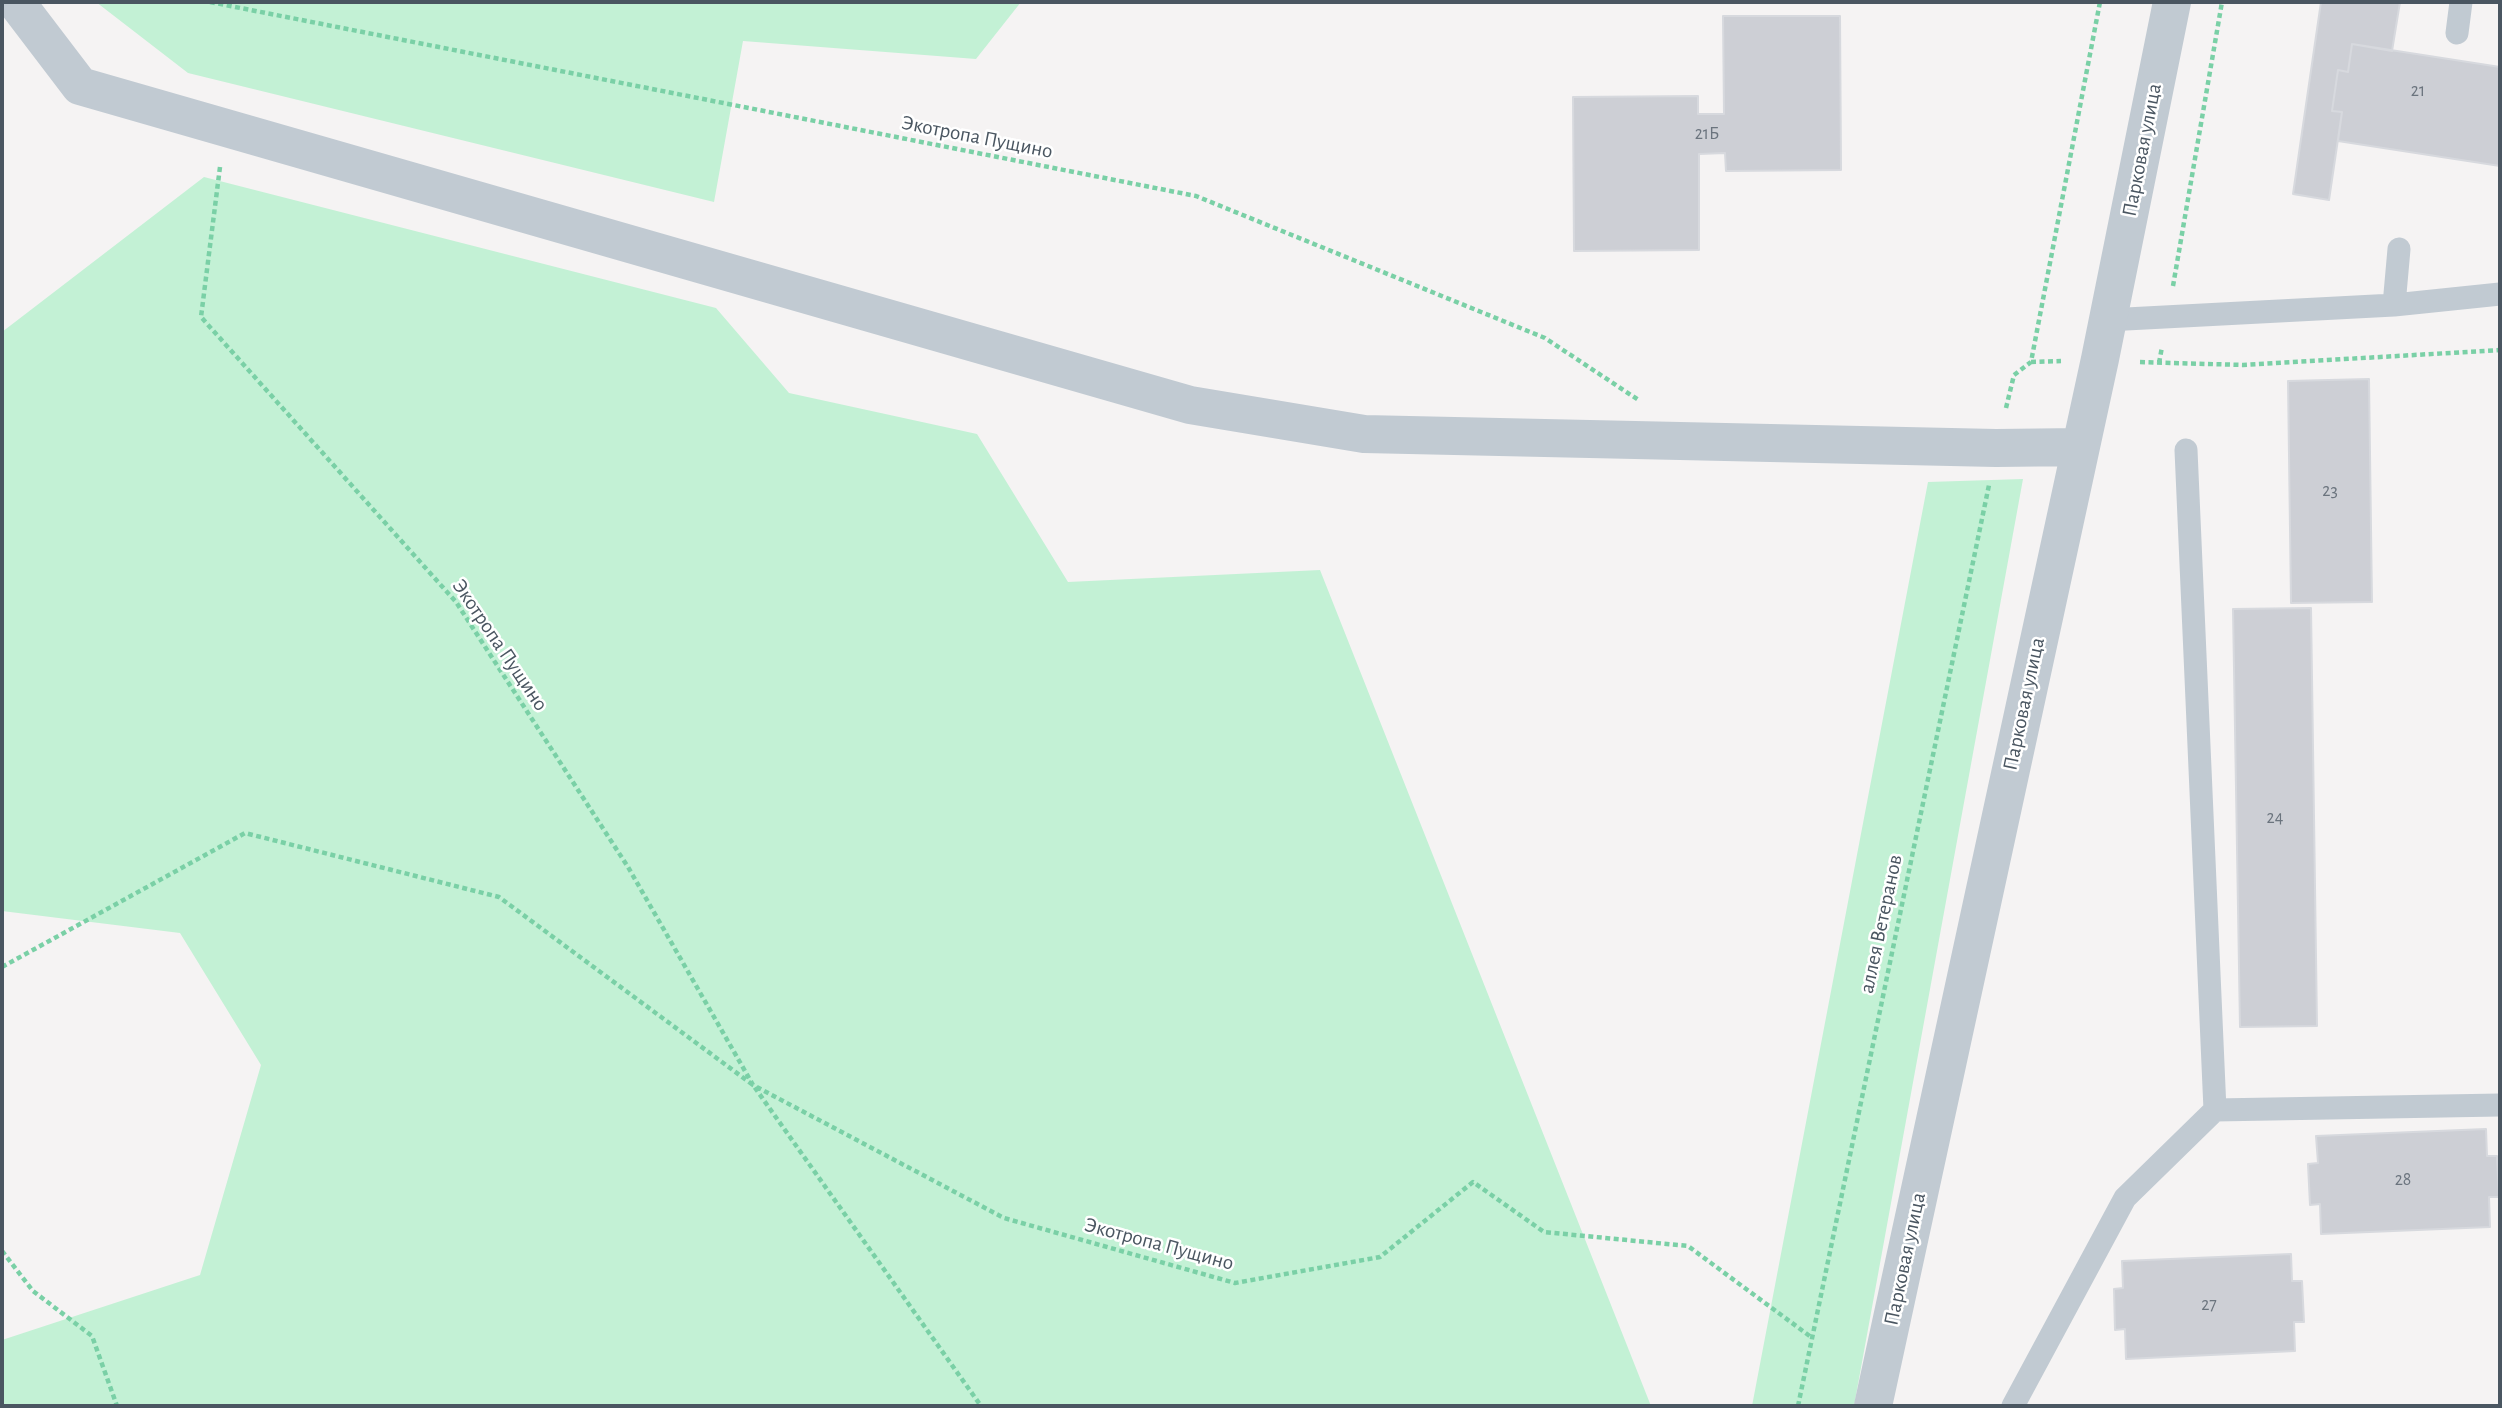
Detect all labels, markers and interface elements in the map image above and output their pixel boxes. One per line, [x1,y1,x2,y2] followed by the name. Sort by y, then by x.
[2411,80,2425,102] house number: 21
[2117,81,2167,219] street label: Парковая улица
[899,110,1055,164] street label: Экотропа Пущино
[1695,123,1719,145] house number: 21Б
[2322,480,2338,502] house number: 23
[447,574,553,716] street label: Экотропа Пущино
[1998,635,2050,773] street label: Парковая улица
[2267,807,2283,829] house number: 24
[1854,852,1908,996] street label: аллея Ветеранов
[2395,1169,2411,1191] house number: 28
[1879,1190,1931,1328] street label: Парковая улица
[1082,1212,1236,1276] street label: Экотропа Пущино
[2201,1294,2217,1316] house number: 27

